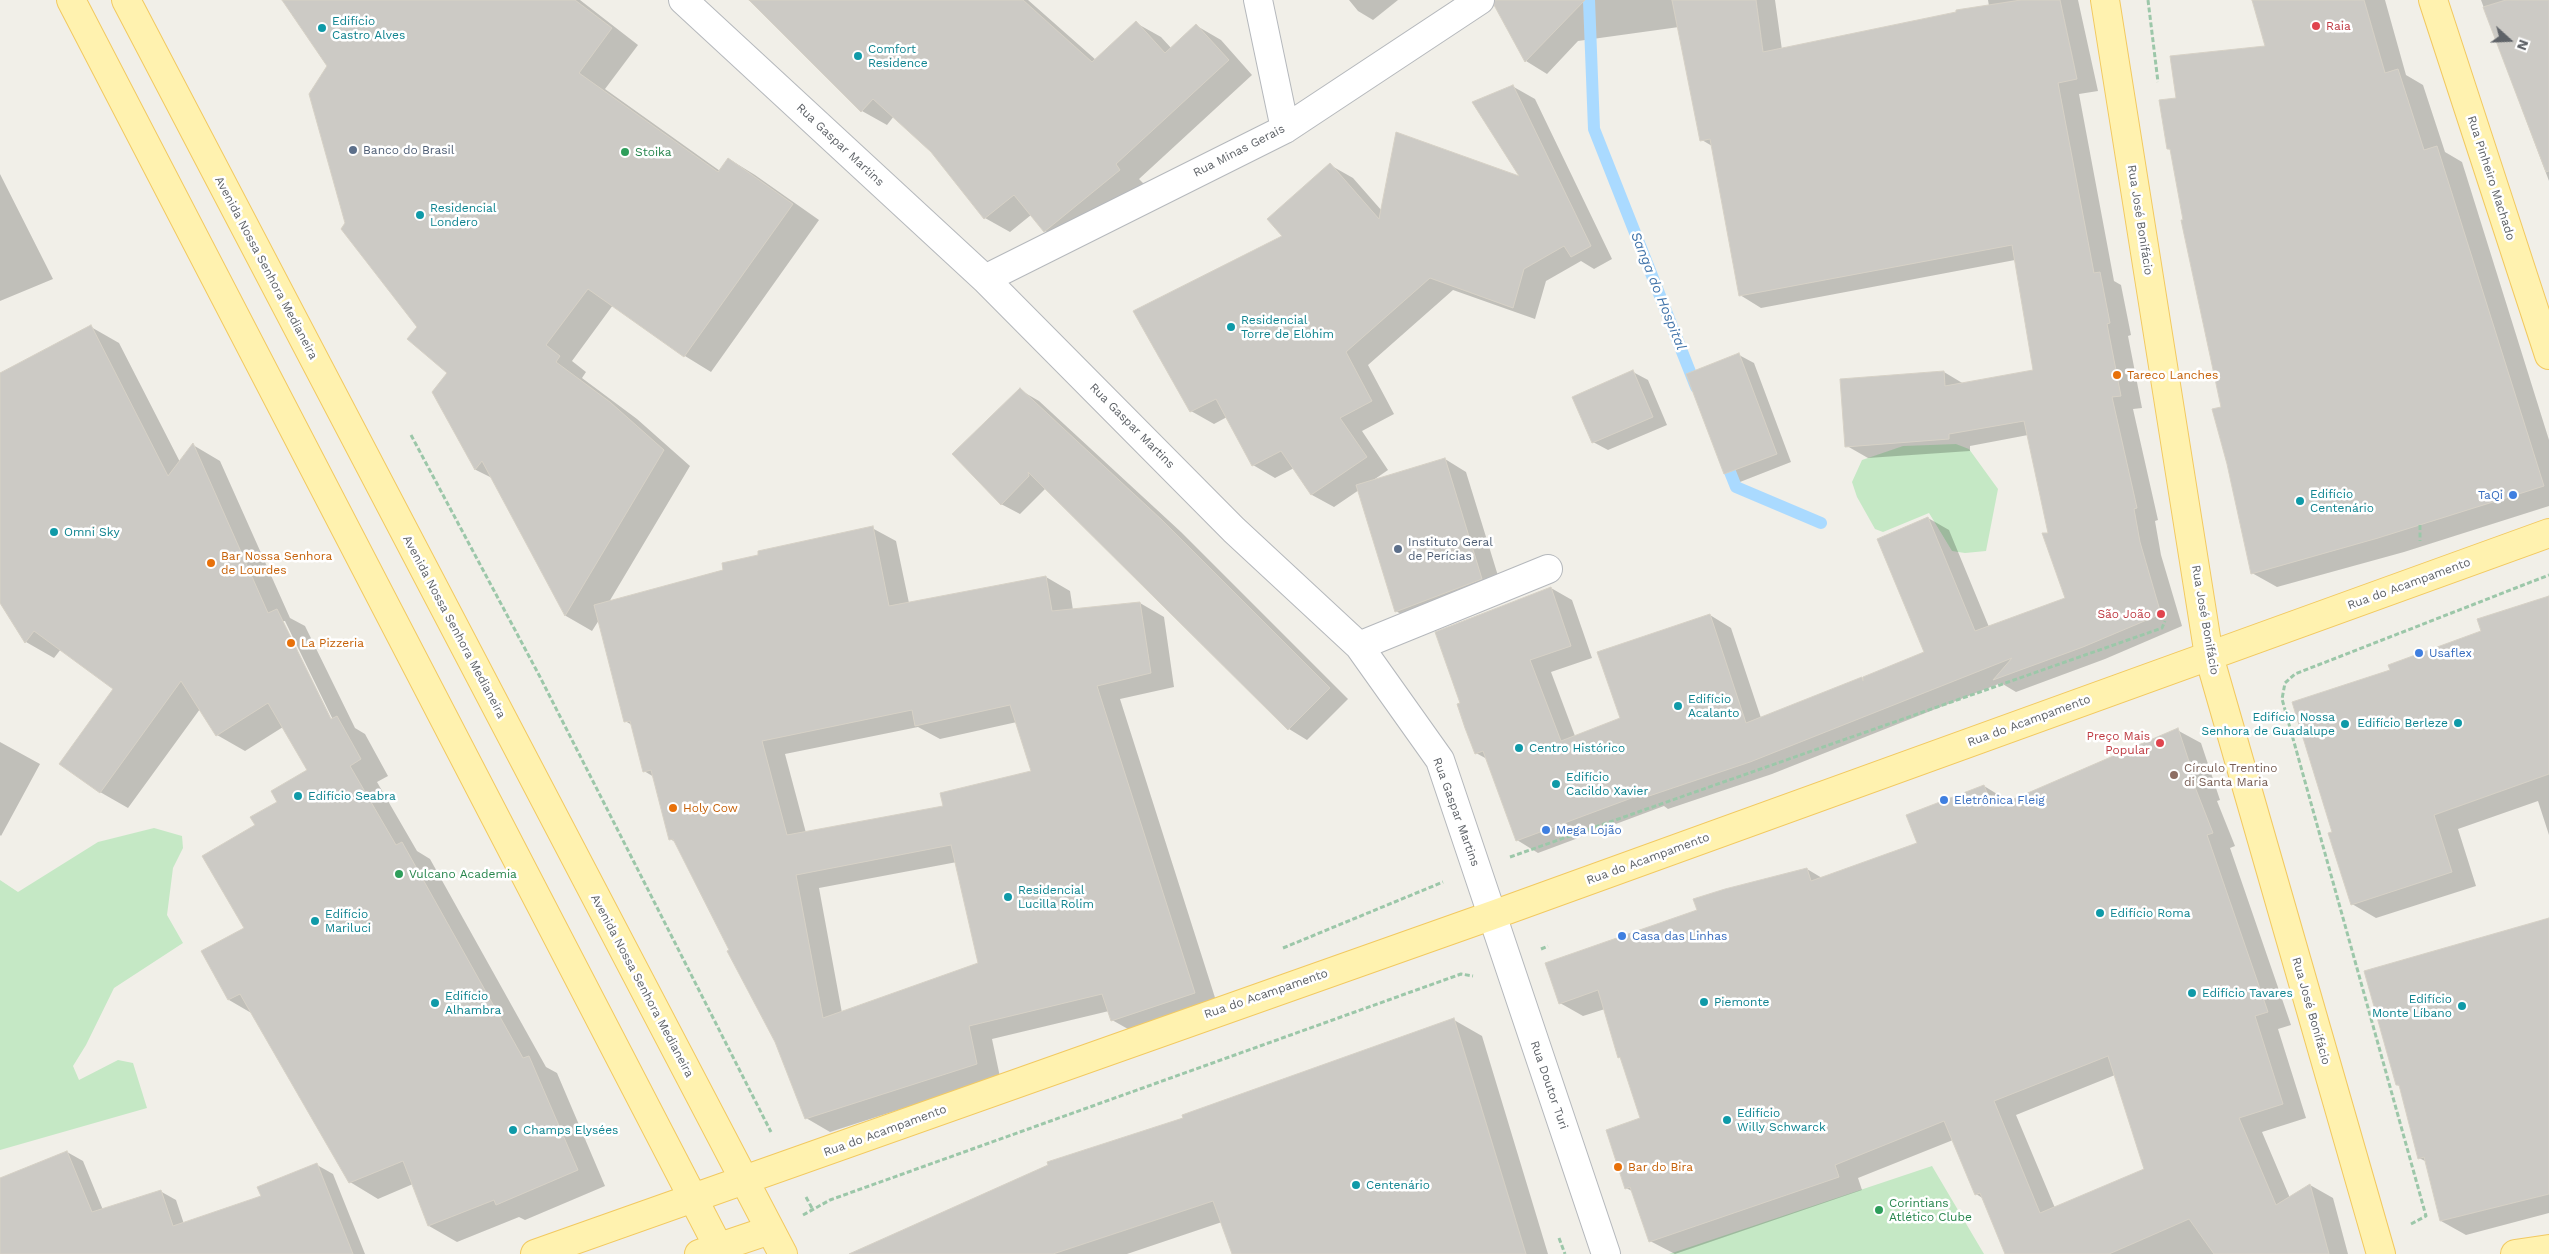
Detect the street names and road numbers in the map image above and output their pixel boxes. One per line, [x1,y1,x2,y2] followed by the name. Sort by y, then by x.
[793,101,887,189] street label: Rua Gaspar Martins
[2464,114,2518,242] street label: Rua Pinheiro Machado
[1191,122,1287,180] street label: Rua Minas Gerais
[2124,164,2156,276] street label: Rua José Bonifácio
[212,174,320,362] street label: Avenida Nossa Senhora Medianeira
[1086,380,1178,472] street label: Rua Gaspar Martins
[400,533,508,721] street label: Avenida Nossa Senhora Medianeira
[2345,555,2473,613] street label: Rua do Acampamento
[2188,564,2222,676] street label: Rua José Bonifácio
[1965,692,2093,750] street label: Rua do Acampamento
[1430,756,1482,868] street label: Rua Gaspar Martins
[1584,830,1712,888] street label: Rua do Acampamento
[588,892,696,1080] street label: Avenida Nossa Senhora Medianeira
[2289,956,2333,1066] street label: Rua José Bonifácio
[1202,966,1330,1022] street label: Rua do Acampamento
[1527,1039,1571,1131] street label: Rua Doutor Turi
[821,1102,949,1160] street label: Rua do Acampamento

